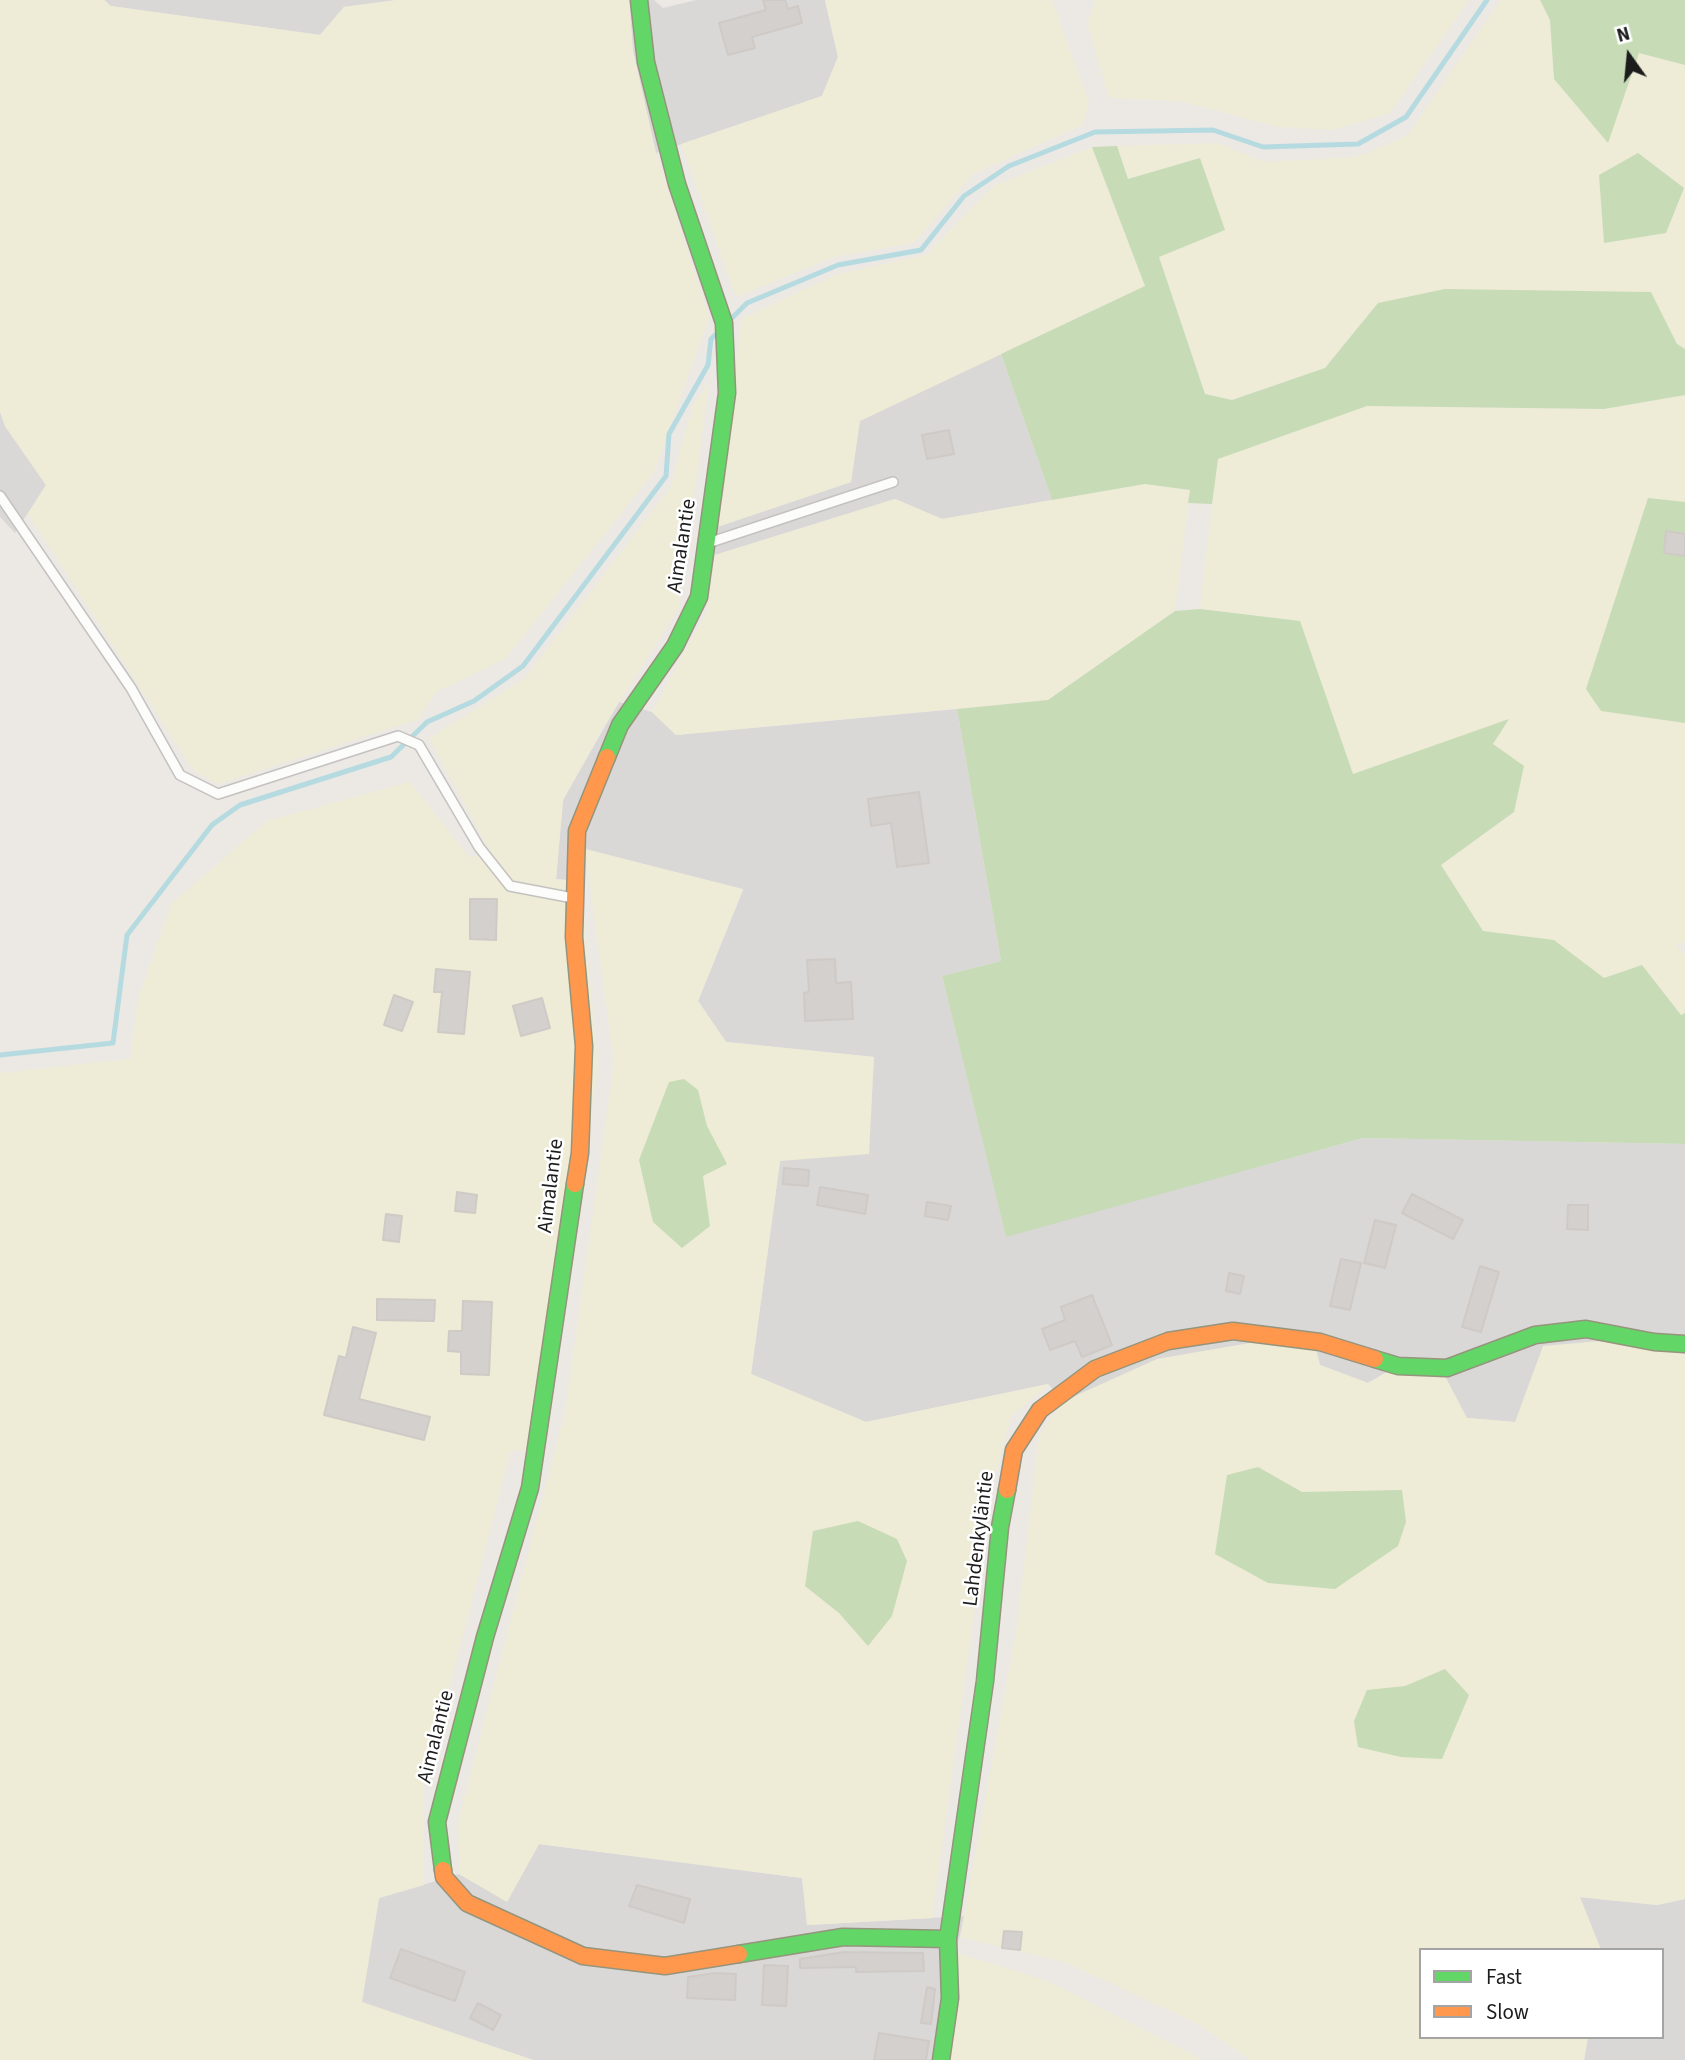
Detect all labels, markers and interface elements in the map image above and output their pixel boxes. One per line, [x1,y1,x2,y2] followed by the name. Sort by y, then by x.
[1594,21,1664,91] north arrow
[1614,21,1633,50] text: N
[663,497,703,595] street label: Aimalantie
[534,1137,570,1235] street label: Aimalantie
[959,1470,1001,1608] street label: Lahdenkyläntie
[413,1688,461,1786] street label: Aimalantie
[1419,1948,1664,2039] legend
[1486,1962,1522,1992] text: Fast
[1486,1997,1529,2027] text: Slow

